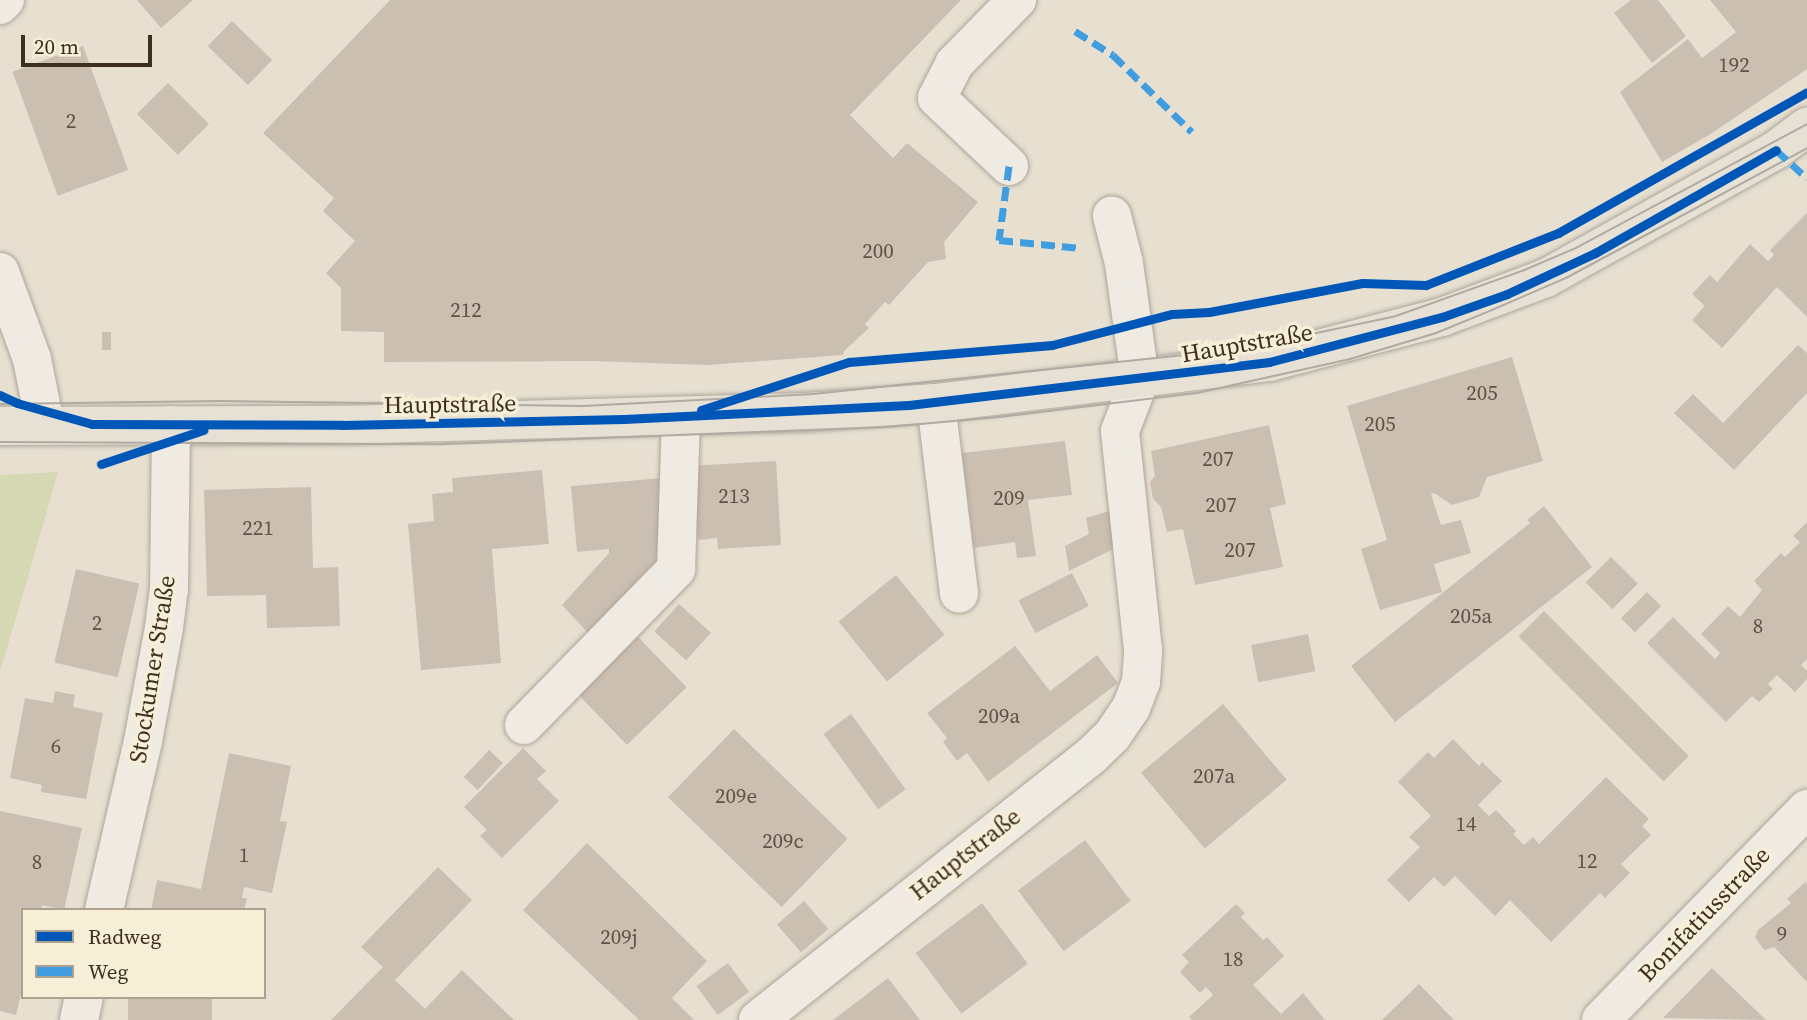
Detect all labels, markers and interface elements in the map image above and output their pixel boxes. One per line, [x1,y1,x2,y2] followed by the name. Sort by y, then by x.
[24,21,156,65] scale bar
[34,32,79,61] text: 20 m
[1718,52,1750,78] house number: 192
[66,108,76,134] house number: 2
[862,238,894,264] house number: 200
[450,297,482,323] house number: 212
[1179,317,1315,369] street label: Hauptstraße
[1466,380,1498,406] house number: 205
[383,388,517,420] street label: Hauptstraße
[1364,411,1396,437] house number: 205
[1202,446,1234,472] house number: 207
[718,483,750,509] house number: 213
[993,485,1025,511] house number: 209
[1205,492,1237,518] house number: 207
[242,515,274,541] house number: 221
[1224,537,1256,563] house number: 207
[123,573,181,765] street label: Stockumer Straße
[1450,603,1492,629] house number: 205a
[92,610,102,636] house number: 2
[1753,613,1763,639] house number: 8
[978,703,1020,729] house number: 209a
[51,733,61,759] house number: 6
[1193,763,1235,789] house number: 207a
[715,783,757,809] house number: 209e
[904,802,1026,906] street label: Hauptstraße
[1456,811,1476,837] house number: 14
[762,828,804,854] house number: 209c
[1632,840,1776,988] street label: Bonifatiusstraße
[239,842,249,868] house number: 1
[1577,848,1597,874] house number: 12
[32,849,42,875] house number: 8
[21,908,266,999] legend
[1777,921,1787,947] house number: 9
[88,922,161,951] text: Radweg
[600,924,638,950] house number: 209j
[1223,946,1243,972] house number: 18
[88,957,128,986] text: Weg

